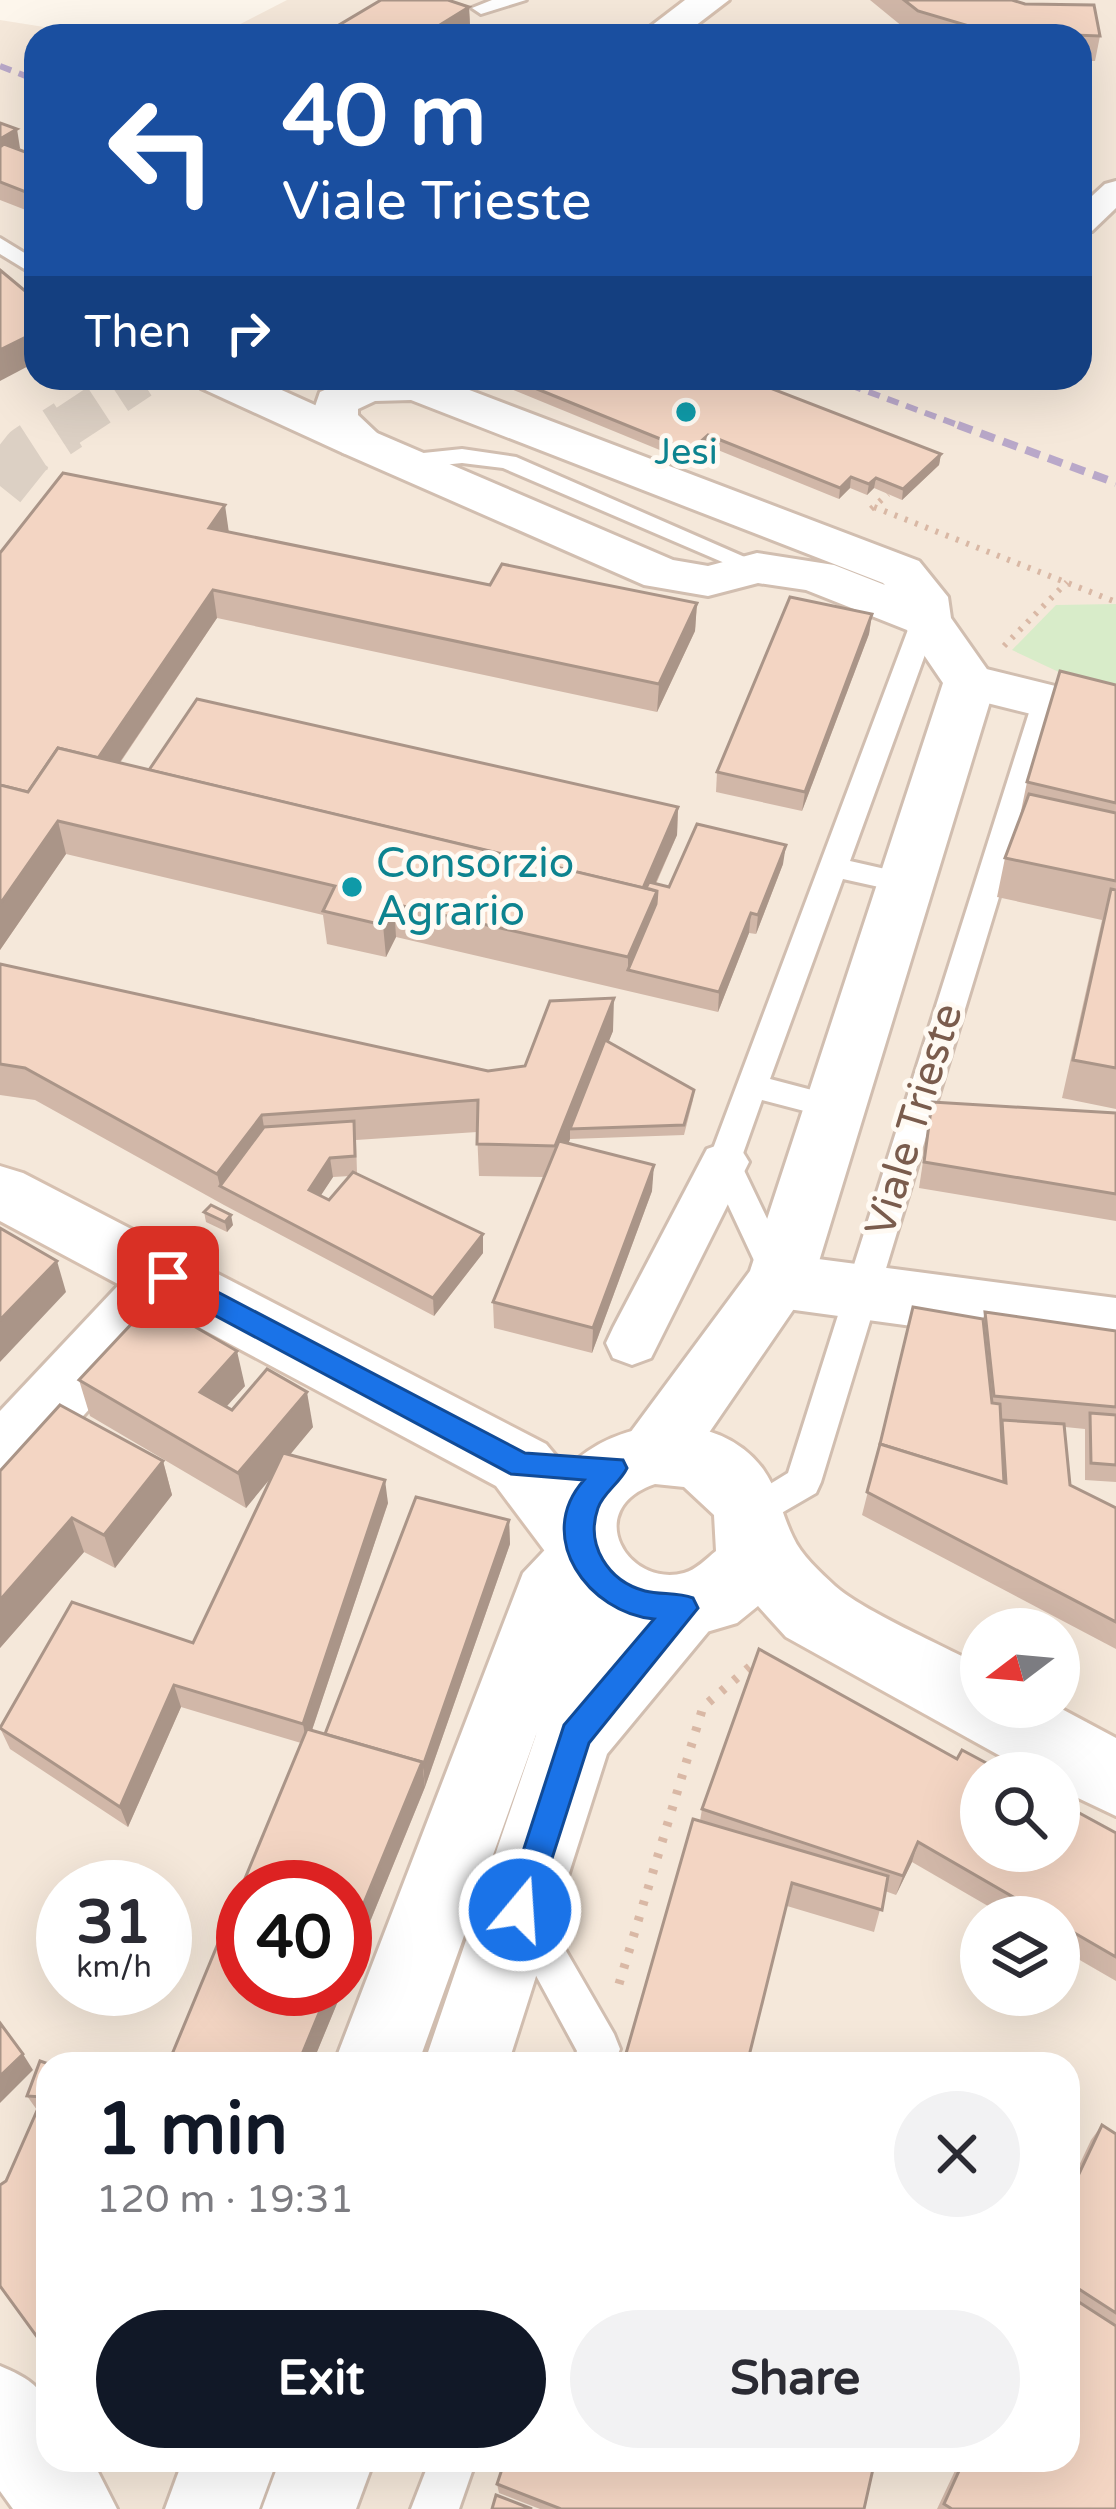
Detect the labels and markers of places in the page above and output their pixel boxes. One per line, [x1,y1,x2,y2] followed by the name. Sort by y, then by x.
[673,399,699,425] marker: Jesi
[654,431,718,474] place label: Jesi
[376,838,574,937] place label: Consorzio Agrario
[339,874,365,900] marker: Consorzio Agrario
[117,1226,219,1328] pin

